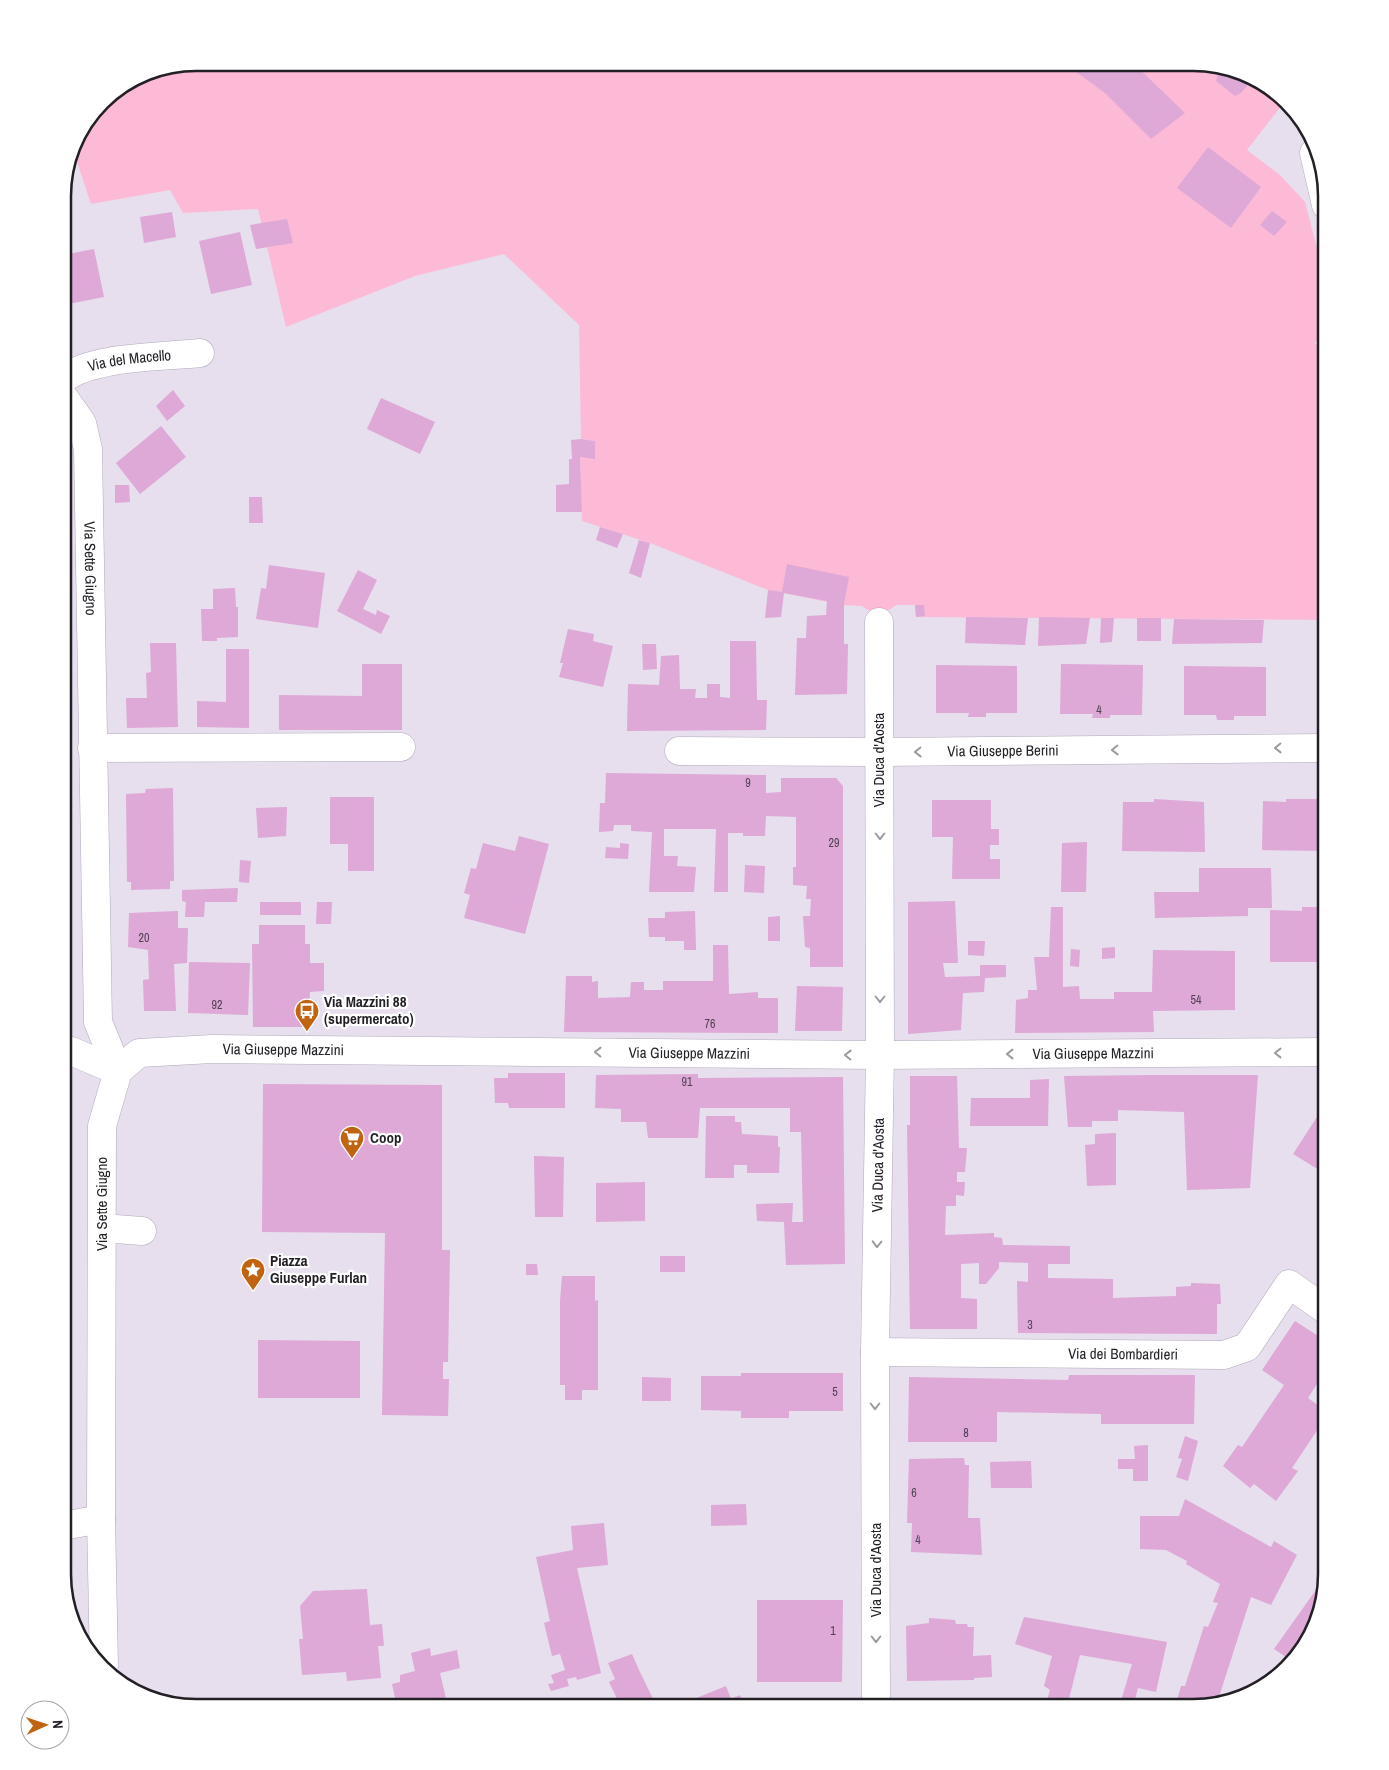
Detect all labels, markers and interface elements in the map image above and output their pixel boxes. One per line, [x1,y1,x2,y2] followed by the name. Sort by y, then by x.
[85,344,172,376] street label: Via del Macello
[79,521,102,616] street label: Via Sette Giugno
[1096,702,1102,718] house number: 4
[868,713,889,807] street label: Via Duca d'Aosta
[947,739,1059,761] street label: Via Giuseppe Berini
[1274,743,1282,754] one-way arrow
[1111,745,1119,755] one-way arrow
[914,747,922,757] one-way arrow
[745,775,751,791] house number: 9
[874,832,885,840] one-way arrow
[829,835,839,851] house number: 29
[139,930,149,946] house number: 20
[324,991,414,1029] place label: Via Mazzini 88 (supermercato)
[1191,992,1202,1008] house number: 54
[875,995,885,1003] one-way arrow
[212,997,222,1013] house number: 92
[294,998,320,1032] bus stop icon: Via Mazzini 88 (supermercato)
[705,1016,715,1032] house number: 76
[222,1038,344,1060] street label: Via Giuseppe Mazzini
[628,1042,750,1064] street label: Via Giuseppe Mazzini
[1032,1042,1154,1064] street label: Via Giuseppe Mazzini
[594,1047,602,1057] one-way arrow
[1274,1048,1282,1058] one-way arrow
[1006,1049,1014,1059] one-way arrow
[844,1050,852,1060] one-way arrow
[682,1074,693,1090] house number: 91
[866,1117,889,1212] street label: Via Duca d'Aosta
[339,1125,365,1159] supermarket icon: Coop
[370,1127,401,1148] place label: Coop
[91,1157,112,1251] street label: Via Sette Giugno
[872,1240,882,1248] one-way arrow
[270,1250,367,1288] place label: Piazza Giuseppe Furlan
[240,1257,266,1291] place icon: Piazza Giuseppe Furlan
[1027,1317,1033,1333] house number: 3
[1068,1343,1178,1365] street label: Via dei Bombardieri
[832,1384,838,1400] house number: 5
[870,1402,880,1410] one-way arrow
[963,1425,969,1441] house number: 8
[911,1485,917,1501] house number: 6
[865,1523,886,1617] street label: Via Duca d'Aosta
[915,1532,921,1548] house number: 4
[830,1623,836,1639] house number: 1
[871,1635,881,1643] one-way arrow
[20,1700,70,1750] north arrow
[49,1720,67,1729] text: N

